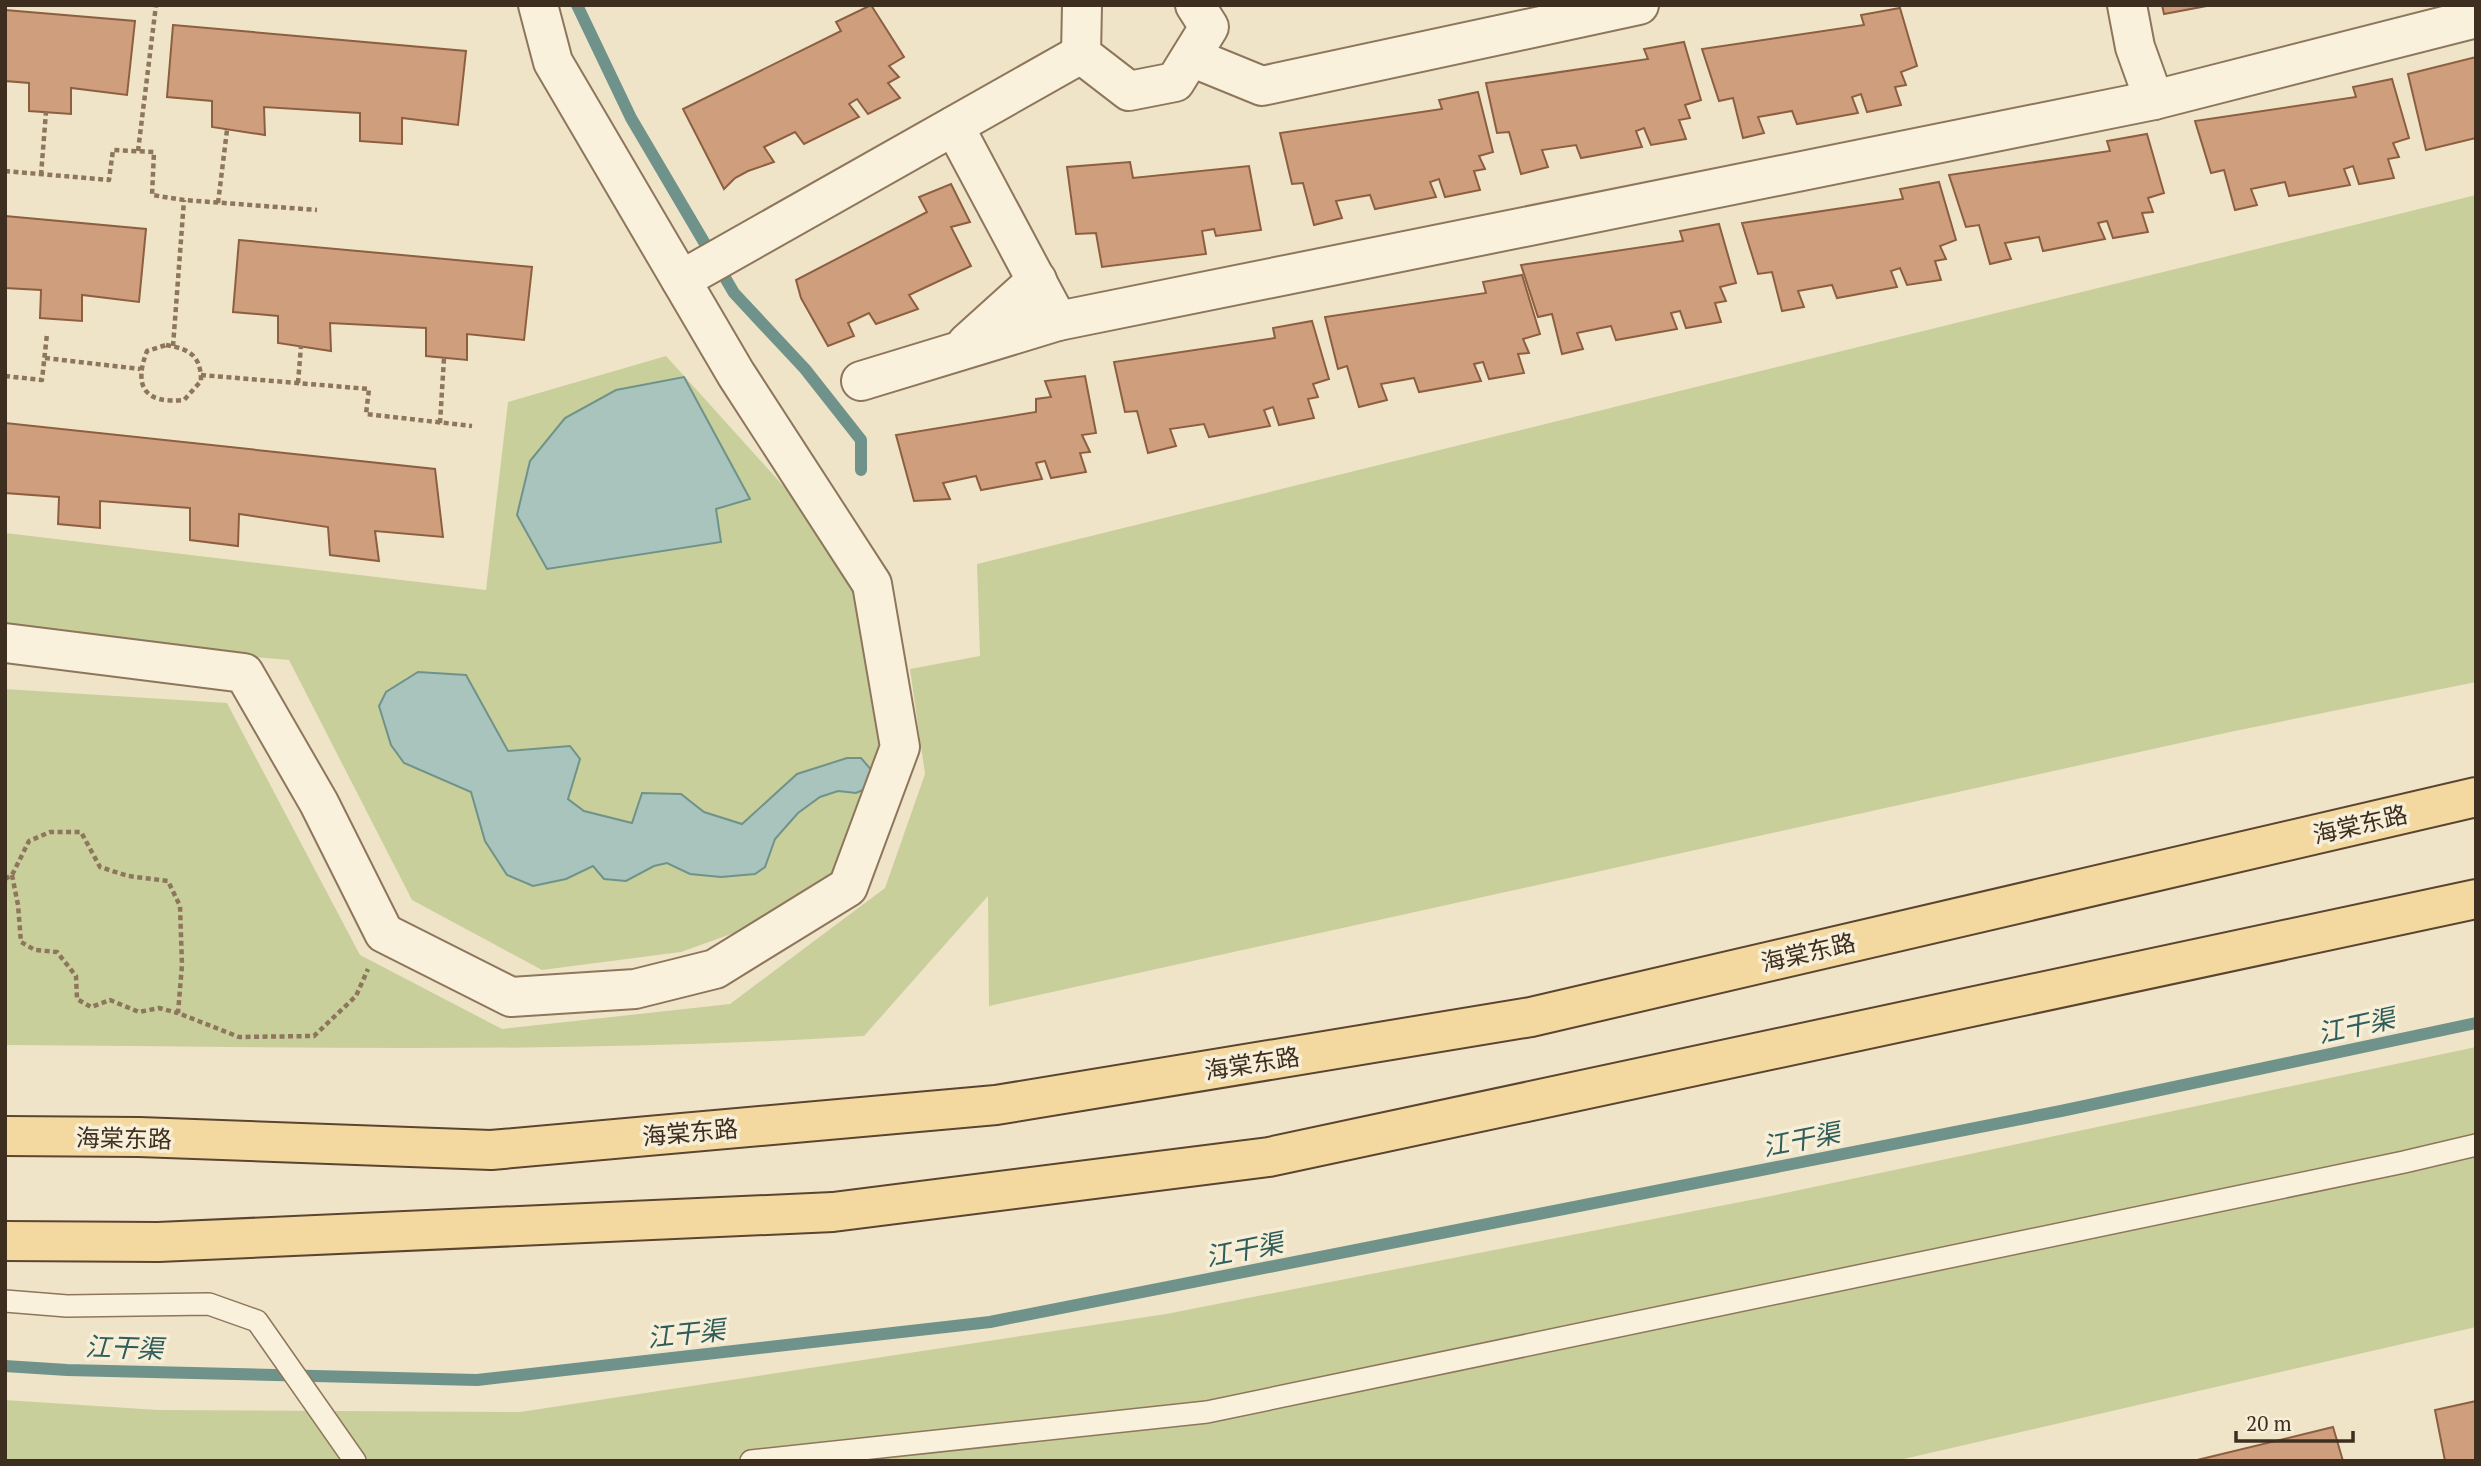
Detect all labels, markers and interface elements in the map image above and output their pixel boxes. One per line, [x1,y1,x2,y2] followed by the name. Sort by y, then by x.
[2310,798,2410,850] street label: 海棠东路
[1758,926,1858,978] street label: 海棠东路
[2314,999,2402,1050] water label: 江干渠
[1202,1040,1302,1086] street label: 海棠东路
[641,1112,739,1152] street label: 海棠东路
[1759,1114,1846,1163] water label: 江干渠
[76,1121,172,1155] street label: 海棠东路
[1202,1224,1289,1273] water label: 江干渠
[645,1312,731,1354] water label: 江干渠
[84,1329,168,1365] water label: 江干渠
[2236,1400,2353,1444] scale bar
[2246,1409,2292,1437] text: 20 m

